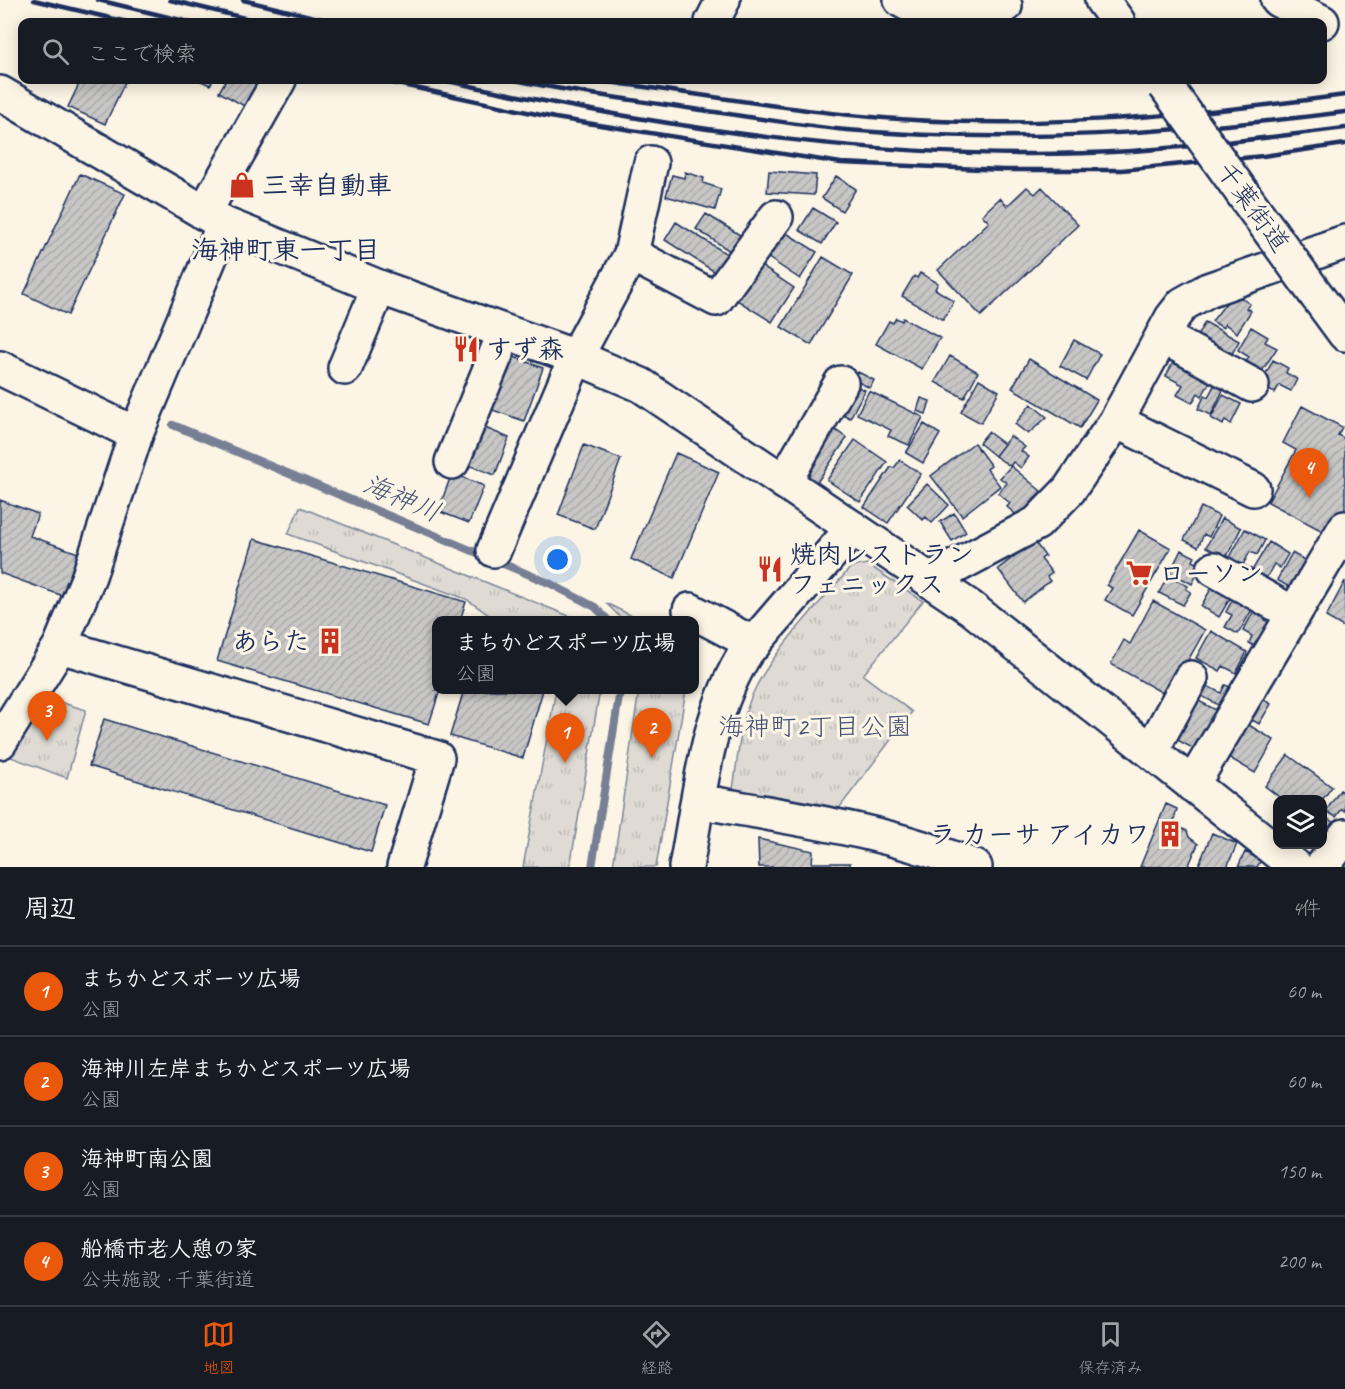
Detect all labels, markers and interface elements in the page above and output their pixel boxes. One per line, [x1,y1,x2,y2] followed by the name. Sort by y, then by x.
[18,18,1327,84] search box
[39,35,72,68] icon: search
[87,40,197,68] text: ここで検索
[1209,155,1297,259] street label: 千葉街道
[262,169,392,202] place label: 三幸自動車
[227,170,257,200] shop icon: 三幸自動車
[192,233,381,267] district label: 海神町東一丁目
[486,333,564,366] place label: すず森
[451,334,481,364] restaurant icon: すず森
[1290,448,1328,498] pin: 4
[358,467,446,529] water label: 海神川
[790,538,974,601] place label: 焼肉レストラン フェニックス
[543,545,572,574] your location
[755,554,785,584] restaurant icon: 焼肉レストラン フェニックス
[1159,557,1263,590] place label: ローソン
[1124,558,1154,588] supermarket icon: ローソン
[432,616,699,694] popup
[232,625,310,658] place label: あらた
[315,626,345,656] building icon: あらた
[456,629,675,657] text: まちかどスポーツ広場
[456,661,496,686] text: 公園
[28,692,66,741] pin: 3
[632,708,672,758] pin: 2
[718,710,912,743] park label: 海神町2丁目公園
[546,714,584,763] pin: 1
[1273,795,1327,849] map controls
[1273,795,1327,849] button: layers
[929,818,1150,851] place label: ラ カーサ アイカワ
[1155,819,1185,849] building icon: ラ カーサ アイカワ
[24,892,76,925] text: 周辺
[1292,896,1321,921] text: 4件
[81,965,301,993] text: まちかどスポーツ広場
[39,979,48,1004] text: 1
[1287,979,1321,1004] text: 60 m
[81,997,121,1022] text: 公園
[81,1055,411,1083] text: 海神川左岸まちかどスポーツ広場
[39,1069,48,1094] text: 2
[1287,1069,1321,1094] text: 60 m
[81,1087,121,1112] text: 公園
[81,1145,213,1173] text: 海神町南公園
[39,1159,48,1184] text: 3
[1278,1159,1321,1184] text: 150 m
[81,1177,121,1202] text: 公園
[81,1235,257,1263] text: 船橋市老人憩の家
[39,1249,48,1274] text: 4
[1278,1249,1321,1274] text: 200 m
[81,1267,254,1292] text: 公共施設 · 千葉街道
[202,1318,235,1378] tab: 地図
[640,1318,673,1378] tab: 経路
[1078,1318,1142,1378] tab: 保存済み

